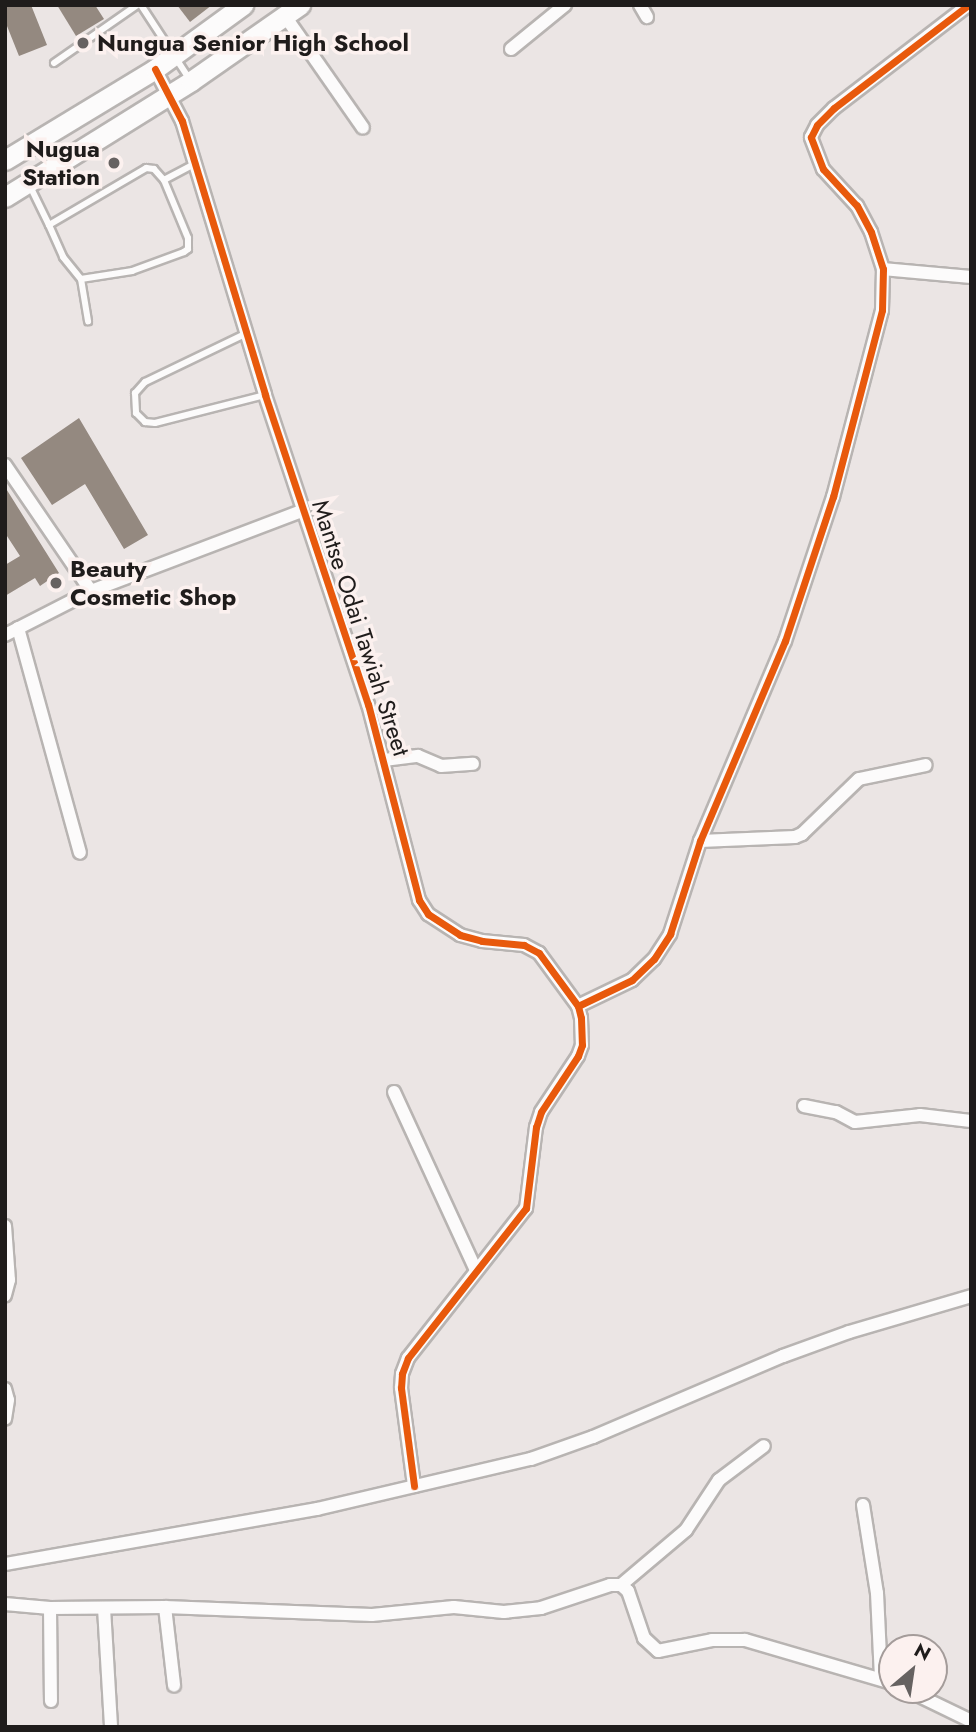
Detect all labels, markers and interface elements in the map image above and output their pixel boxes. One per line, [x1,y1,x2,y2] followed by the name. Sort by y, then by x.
[97,29,409,57] place label: Nungua Senior High School
[75,35,91,51] marker: Nungua Senior High School
[22,135,100,191] place label: Nugua Station
[106,155,122,171] marker: Nugua Station
[306,496,416,760] street label: Mantse Odai Tawiah Street
[70,555,236,611] place label: Beauty Cosmetic Shop
[48,575,64,591] marker: Beauty Cosmetic Shop
[878,1634,948,1704] north arrow
[909,1636,936,1667] text: N

